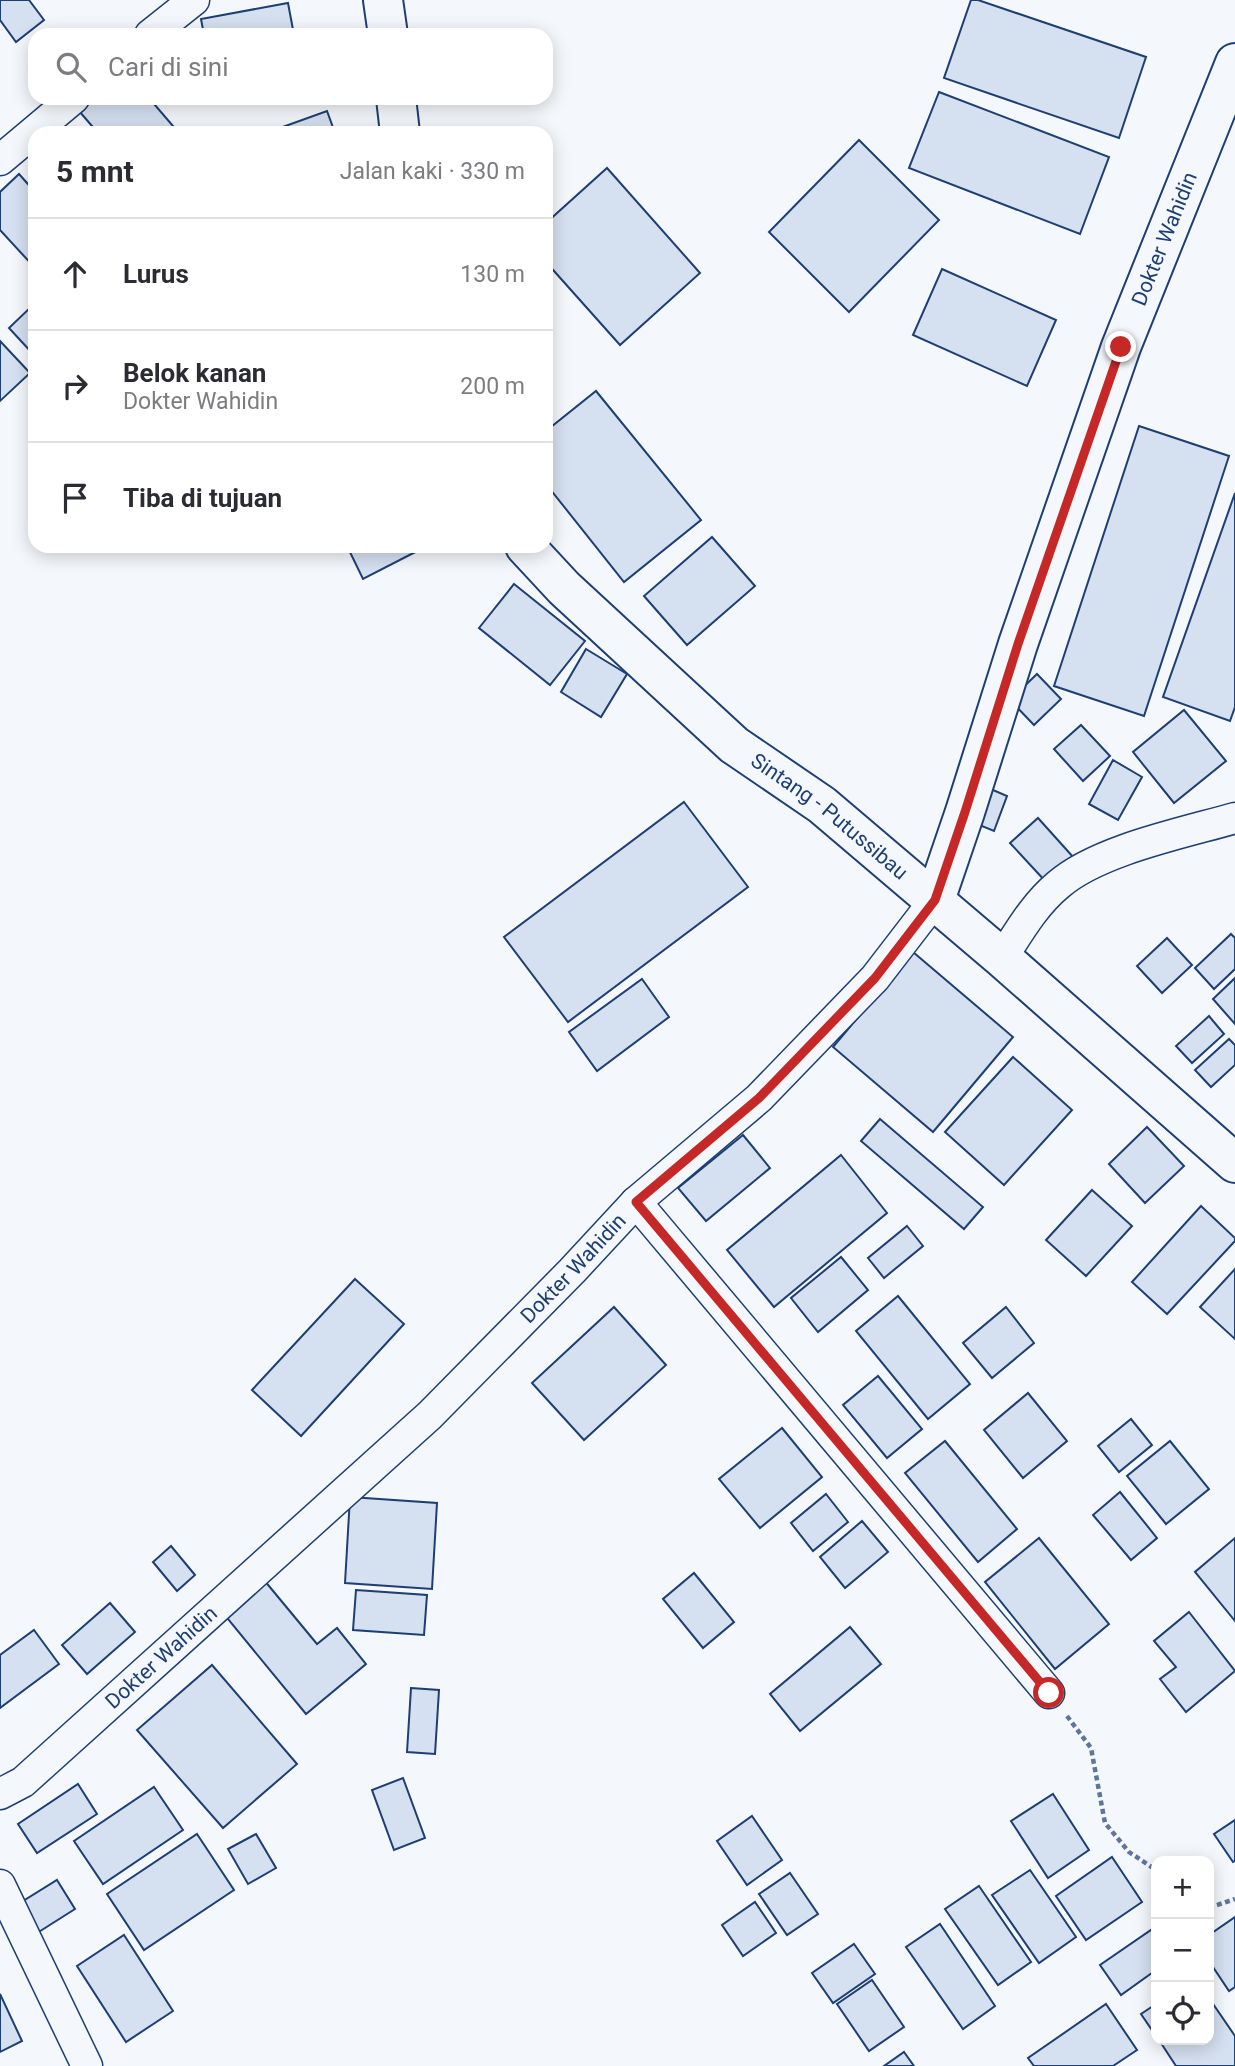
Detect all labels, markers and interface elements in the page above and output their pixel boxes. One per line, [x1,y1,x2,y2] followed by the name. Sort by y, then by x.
[28,28,553,105] search box
[52,48,90,86] icon: search
[108,52,229,82] text: Cari di sini
[56,154,134,189] text: 5 mnt
[340,158,525,185] text: Jalan kaki · 330 m
[1127,169,1202,309] street label: Dokter Wahidin
[56,255,94,293] icon: ahead
[123,259,189,289] text: Lurus
[460,261,525,288] text: 130 m
[1105,331,1136,362] route end
[123,358,266,388] text: Belok kanan
[56,367,94,405] icon: right
[460,373,525,400] text: 200 m
[123,388,278,415] text: Dokter Wahidin
[56,479,94,517] icon: arrive
[123,483,282,513] text: Tiba di tujuan
[746,748,913,885] street label: Sintang - Putussibau
[516,1209,631,1328] street label: Dokter Wahidin
[101,1601,222,1714] street label: Dokter Wahidin
[1033,1677,1064,1708] route start
[1151,1856,1214,2045] map controls
[1151,1856,1214,1919] button: +
[1151,1919,1214,1982] button: −
[1151,1982,1214,2045] button: locate

